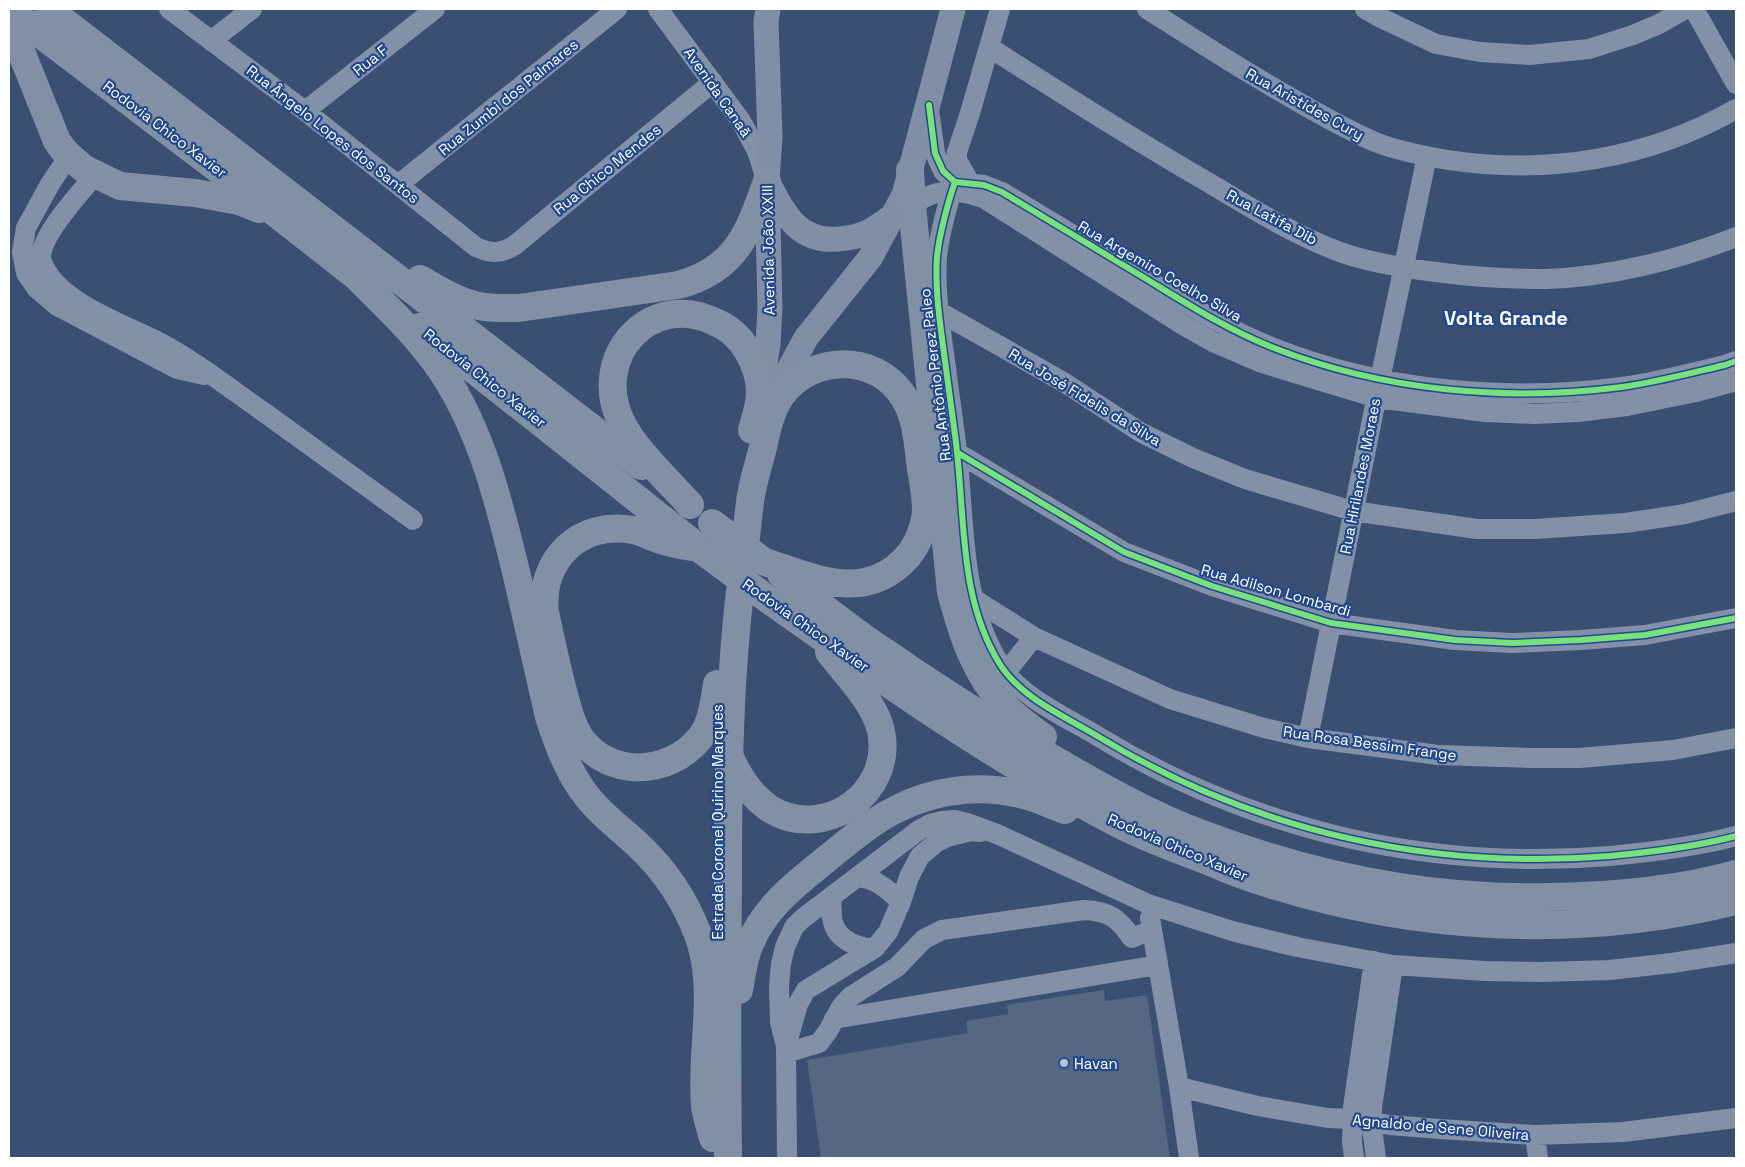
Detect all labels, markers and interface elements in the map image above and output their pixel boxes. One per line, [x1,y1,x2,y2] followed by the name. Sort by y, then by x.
[434,35,582,159] street label: Rua Zumbi dos Palmares
[349,40,391,80] street label: Rua F
[680,43,756,141] street label: Avenida Canaã
[243,61,423,207] street label: Rua Ângelo Lopes dos Santos
[1243,64,1367,144] street label: Rua Aristídes Cury
[99,76,231,182] street label: Rodovia Chico Xavier
[549,120,665,218] street label: Rua Chico Mendes
[757,185,779,315] street label: Avenida João XXIII
[1223,185,1321,249] street label: Rua Latifa Dib
[1075,216,1246,326] street label: Rua Argemiro Coelho Silva
[915,288,955,462] street label: Rua Antônio Perez Paleo
[1444,305,1568,331] district label: Volta Grande
[420,324,550,432] street label: Rodovia Chico Xavier
[1005,344,1165,450] street label: Rua José Fidelis da Silva
[1336,396,1384,556] street label: Rua Hirilandes Moraes
[1199,560,1353,620] street label: Rua Adilson Lombardi
[739,574,873,676] street label: Rodovia Chico Xavier
[708,704,727,940] street label: Estrada Coronel Quirino Marques
[1282,721,1458,765] street label: Rua Rosa Bessim Frange
[1105,809,1251,885] street label: Rodovia Chico Xavier
[1074,1054,1118,1073] place label: Havan
[1058,1057,1070,1069] marker: Havan
[1352,1110,1531,1144] street label: Agnaldo de Sene Oliveira

